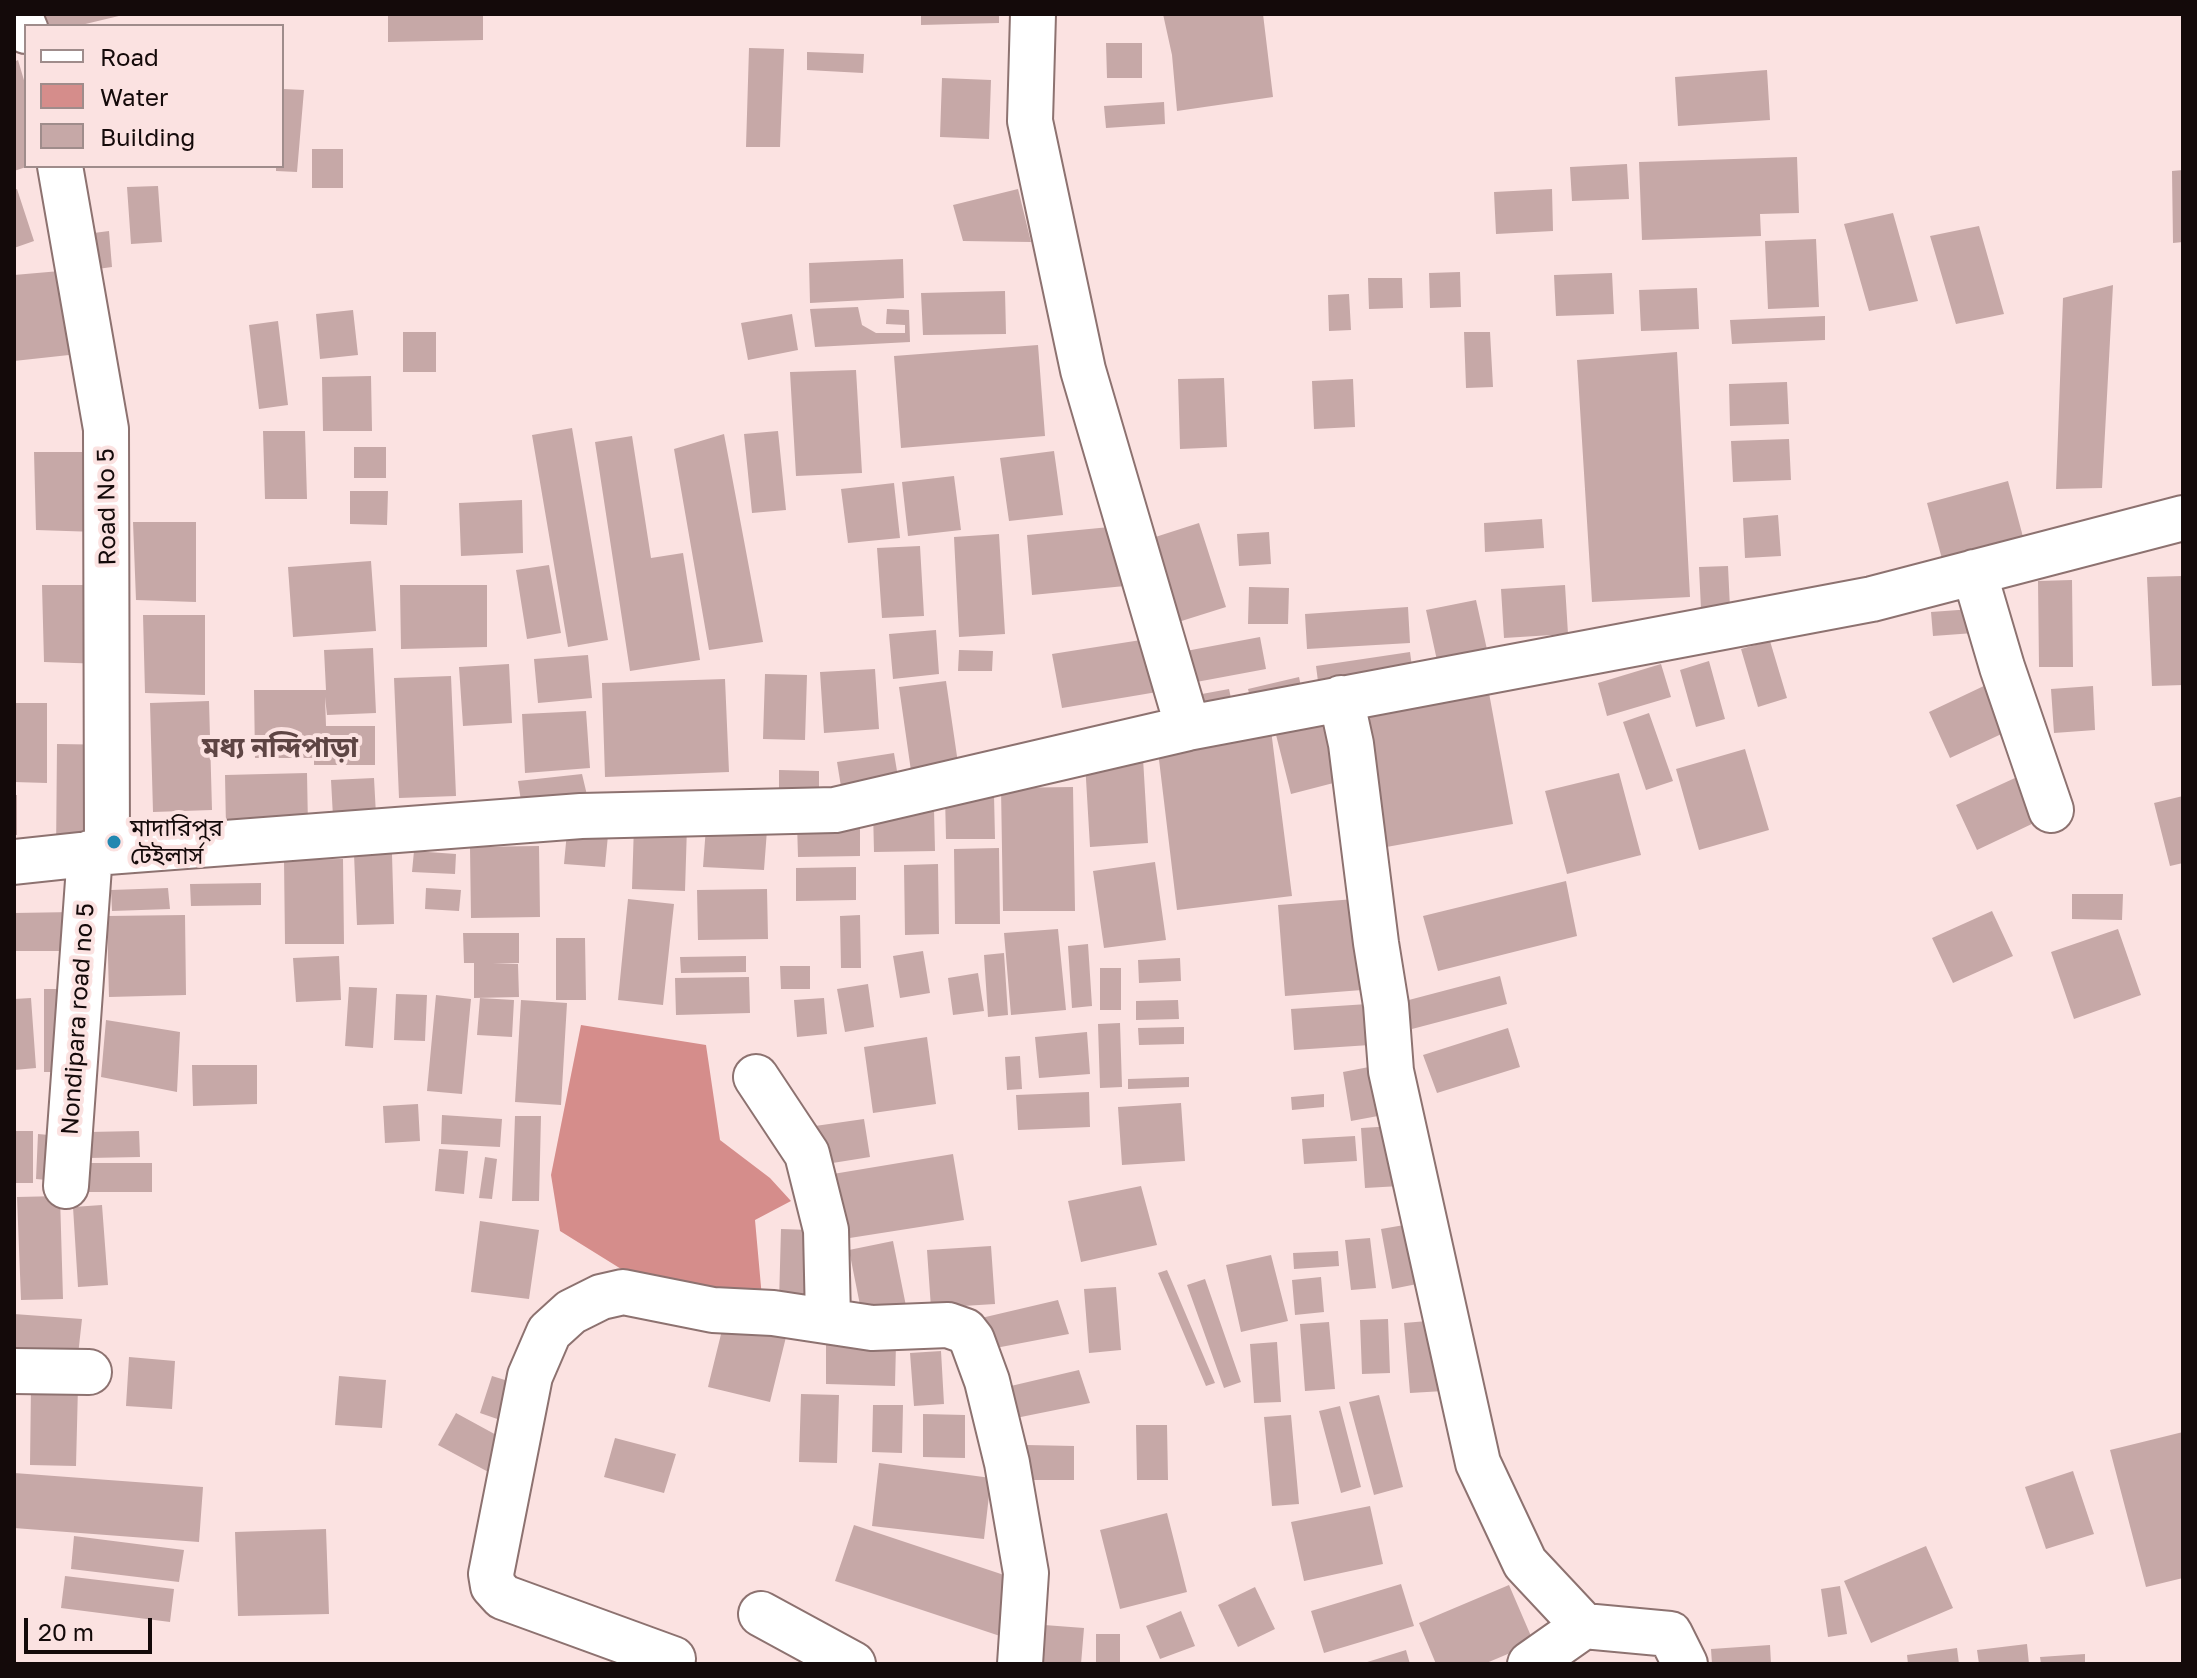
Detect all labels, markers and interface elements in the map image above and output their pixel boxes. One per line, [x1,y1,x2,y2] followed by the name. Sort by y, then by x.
[24,24,284,168] legend
[100,42,159,71] text: Road
[100,82,168,111] text: Water
[100,122,195,151] text: Building
[92,448,122,566] street label: Road No 5
[202,731,358,765] district label: মধ্য নন্দিপাড়া
[130,814,223,870] place label: মাদারিপুর টেইলার্স
[105,833,123,851] marker: মাদারিপুর টেইলার্স
[56,902,100,1136] street label: Nondipara road no 5
[28,1602,156,1652] scale bar
[38,1617,94,1646] text: 20 m

